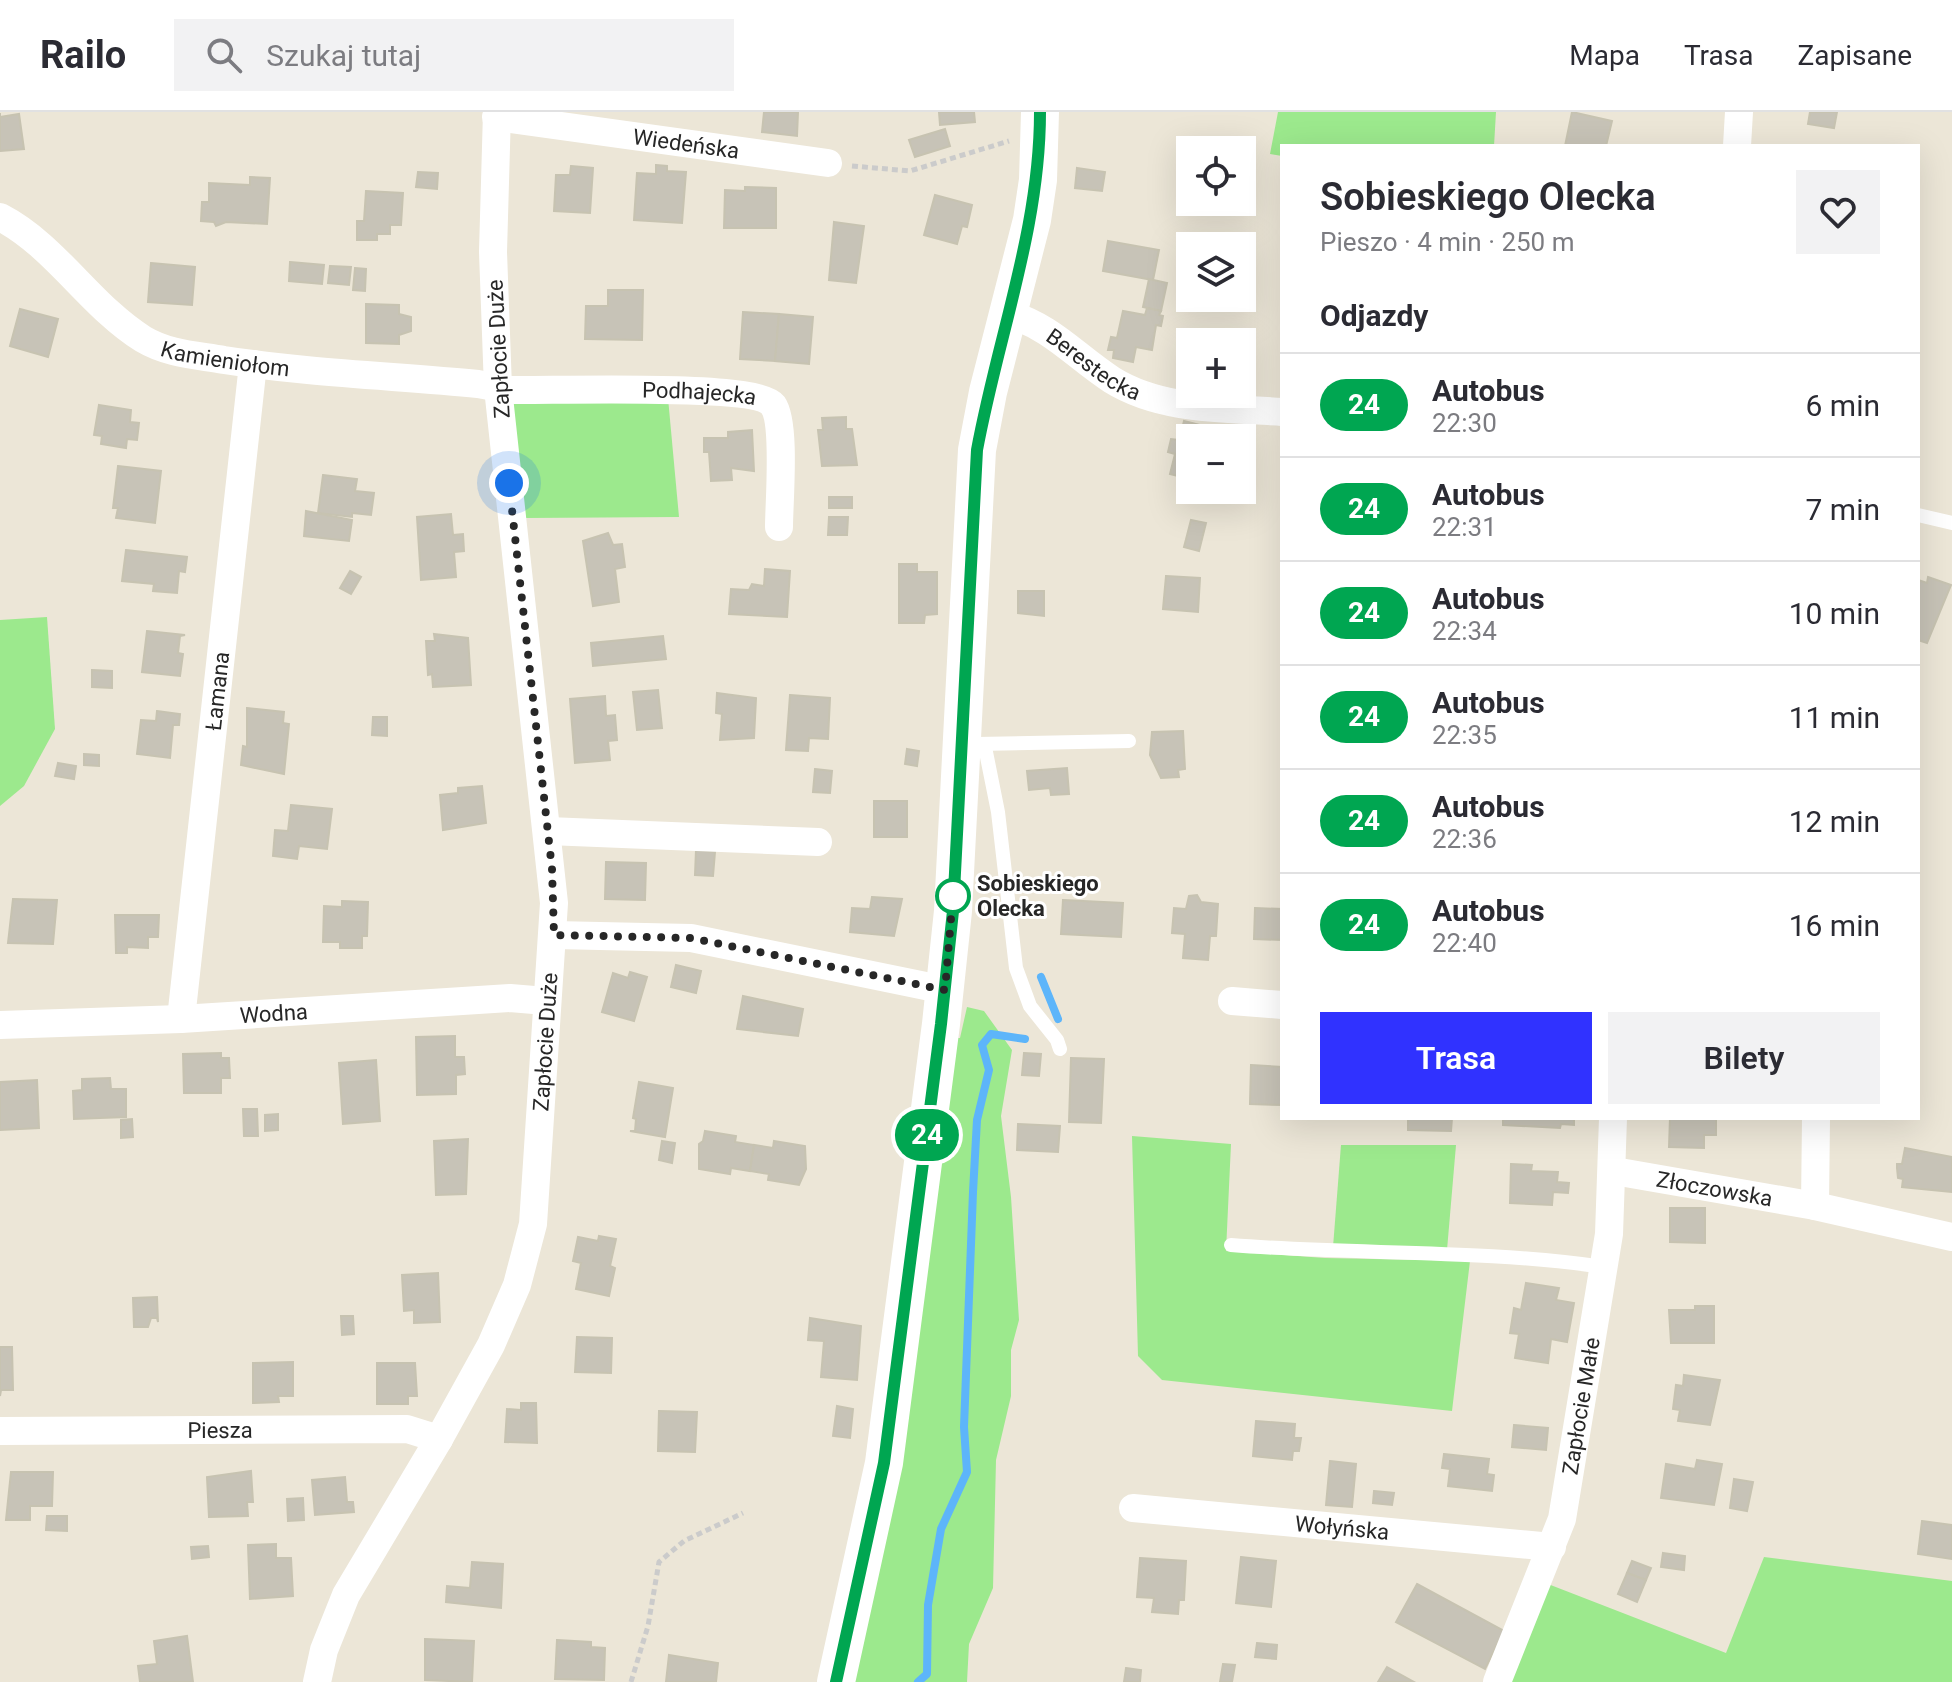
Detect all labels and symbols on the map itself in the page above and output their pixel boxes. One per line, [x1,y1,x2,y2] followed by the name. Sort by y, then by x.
[631,124,741,164] street label: Wiedeńska
[482,279,515,419] street label: Zapłocie Duże
[1042,323,1144,406] street label: Berestecka
[158,336,291,381] street label: Kamieniołom
[642,378,758,410] street label: Podhajecka
[489,463,529,503] your location
[201,650,234,732] street label: Łamana
[977,871,1099,921] place label: Sobieskiego Olecka
[936,879,970,913] marker: Sobieskiego Olecka
[528,972,562,1112] street label: Zapłocie Duże
[239,999,309,1028] street label: Wodna
[891,1109,963,1161] line badge: 24
[1654,1167,1774,1211] street label: Złoczowska
[1557,1336,1605,1477] street label: Zapłocie Małe
[187,1418,253,1443] street label: Piesza
[1294,1511,1390,1545] street label: Wołyńska

